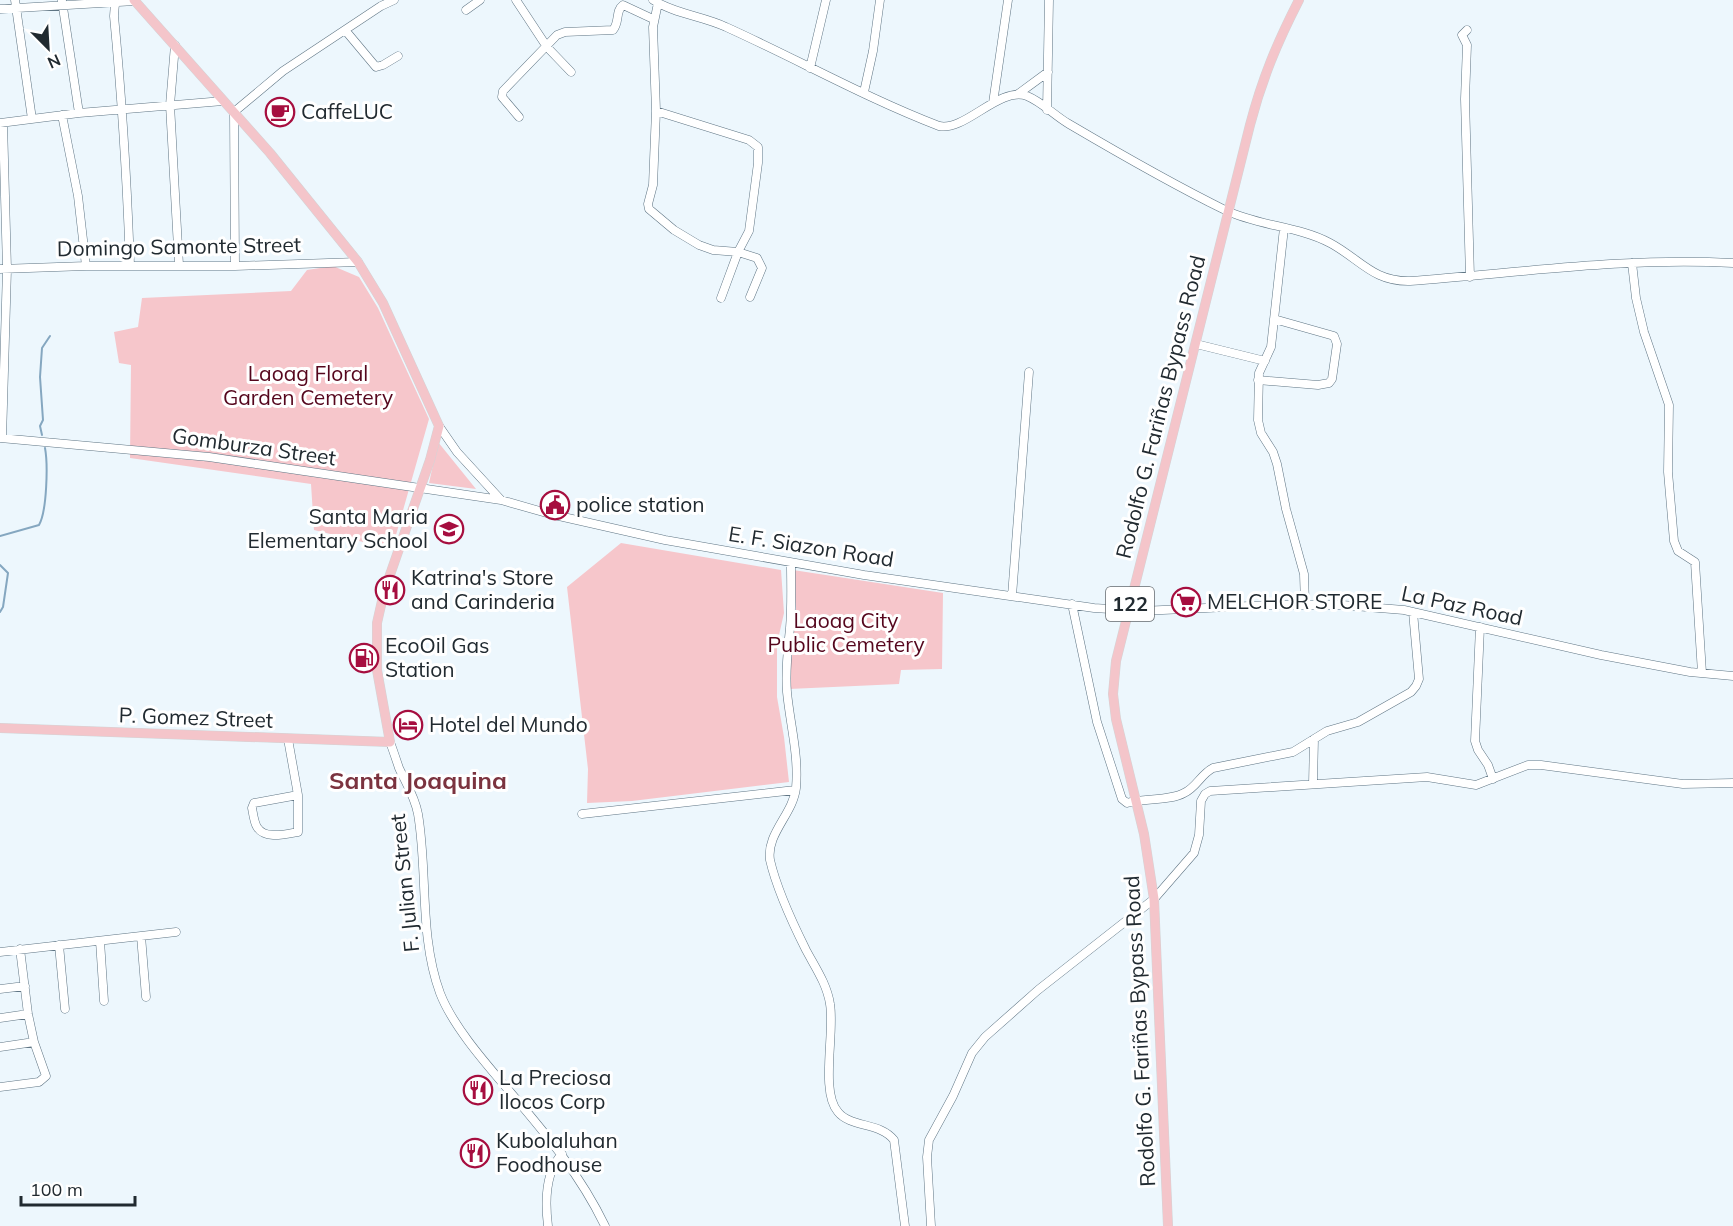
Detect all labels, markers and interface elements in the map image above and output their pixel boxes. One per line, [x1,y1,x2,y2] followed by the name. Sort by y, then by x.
[18,18,78,78] north arrow
[45,50,64,73] text: N
[264,96,296,128] cafe icon: CaffeLUC
[301,98,393,124] place label: CaffeLUC
[57,231,301,261] street label: Domingo Samonte Street
[1110,252,1210,561] street label: Rodolfo G. Fariñas Bypass Road
[223,360,393,410] park label: Laoag Floral Garden Cemetery
[171,422,338,470] street label: Gomburza Street
[539,489,571,521] public building icon: police station
[576,491,705,517] place label: police station
[247,503,428,553] place label: Santa Maria Elementary School
[433,513,465,545] school or university icon: Santa Maria Elementary School
[727,520,896,572] street label: E. F. Siazon Road
[411,564,555,614] place label: Katrina's Store and Carinderia
[374,574,406,606] restaurant icon: Katrina's Store and Carinderia
[1399,580,1525,631] street label: La Paz Road
[1170,586,1202,618] supermarket icon: MELCHOR STORE
[1106,587,1154,621] road number: 122
[1207,588,1382,614] place label: MELCHOR STORE
[767,607,925,657] park label: Laoag City Public Cemetery
[385,632,490,682] place label: EcoOil Gas Station
[348,642,380,674] fuel station icon: EcoOil Gas Station
[118,701,274,733] street label: P. Gomez Street
[392,709,424,741] hotel icon: Hotel del Mundo
[429,711,588,737] place label: Hotel del Mundo
[329,765,507,795] district label: Santa Joaquina
[384,813,424,954] street label: F. Julian Street
[1118,875,1160,1187] street label: Rodolfo G. Fariñas Bypass Road
[499,1064,611,1114] place label: La Preciosa Ilocos Corp
[462,1074,494,1106] restaurant icon: La Preciosa Ilocos Corp
[496,1127,618,1177] place label: Kubolaluhan Foodhouse
[459,1137,491,1169] restaurant icon: Kubolaluhan Foodhouse
[21,1169,135,1207] scale bar
[30,1178,83,1201] text: 100 m

